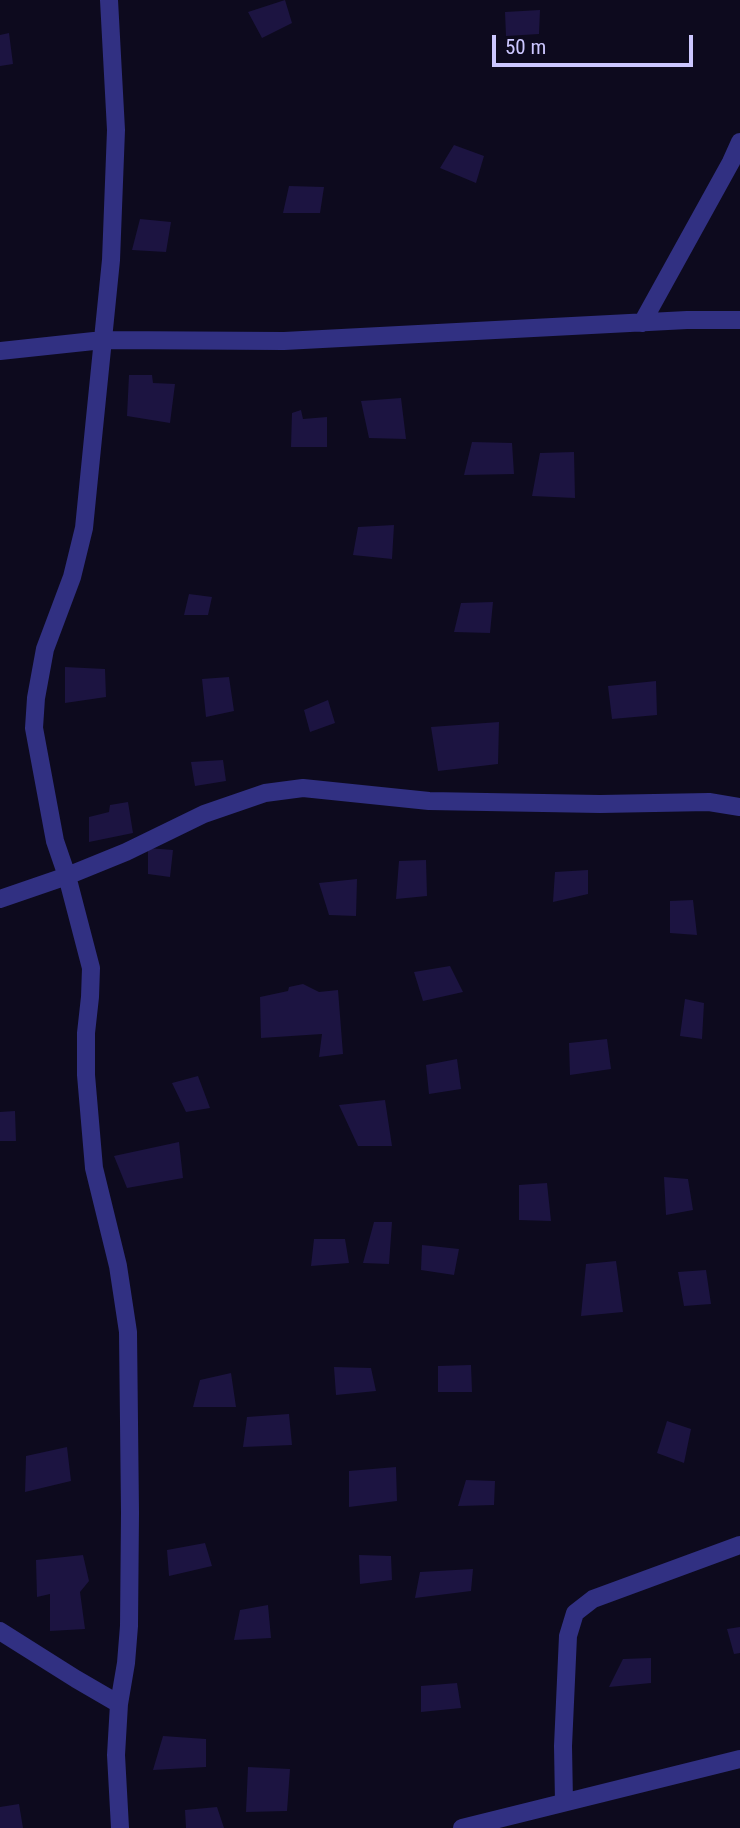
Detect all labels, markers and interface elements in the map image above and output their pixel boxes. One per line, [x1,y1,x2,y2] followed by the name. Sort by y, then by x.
[495,21,696,65] scale bar
[505,35,546,59] text: 50 m

